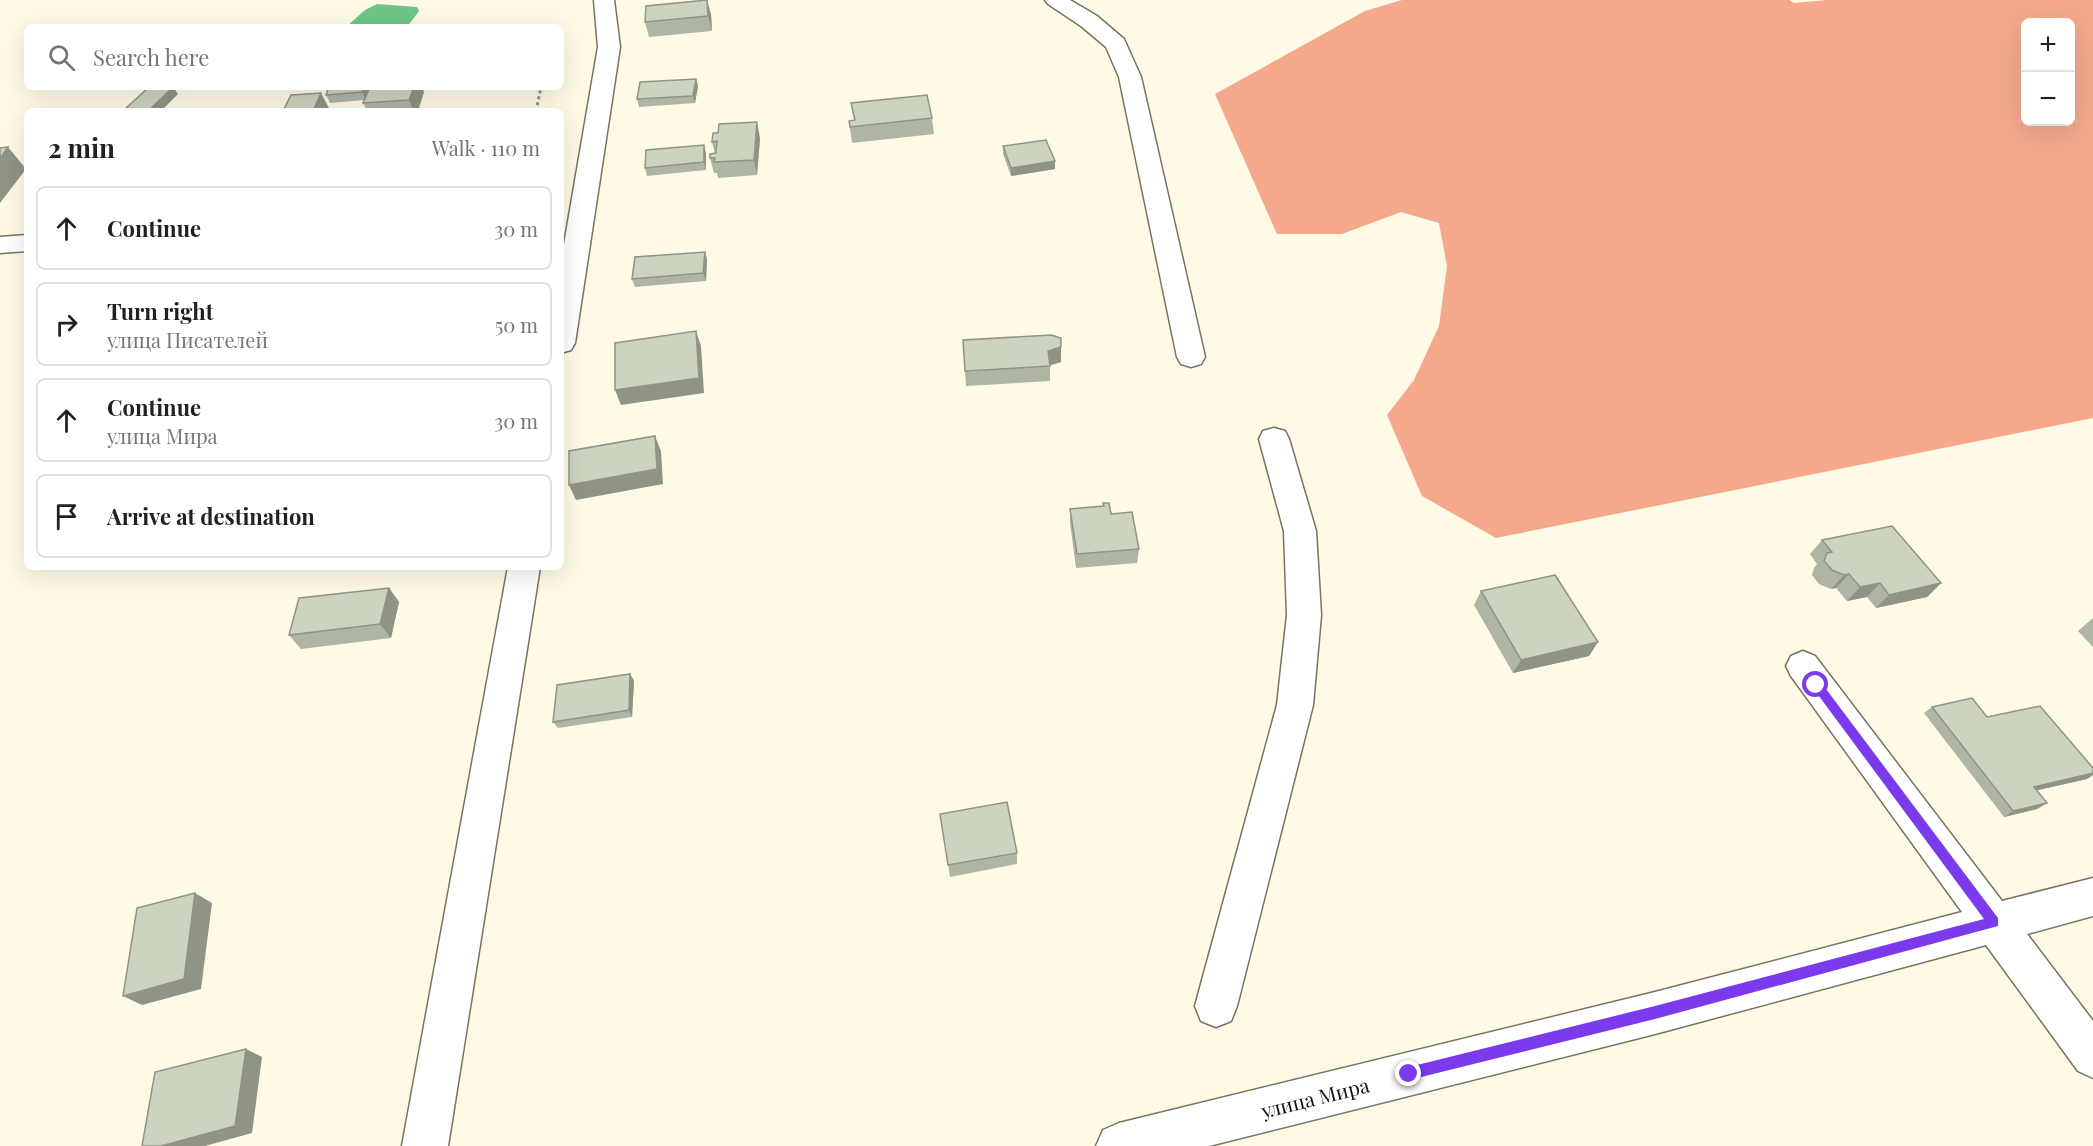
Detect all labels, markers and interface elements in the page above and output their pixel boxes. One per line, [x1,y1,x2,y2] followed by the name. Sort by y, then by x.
[2021,18,2075,126] map controls
[2021,18,2075,72] button: +
[24,24,564,90] search box
[45,41,78,74] icon: search
[93,42,209,72] text: Search here
[2021,72,2075,126] button: −
[48,130,115,165] text: 2 min
[432,134,540,161] text: Walk · 110 m
[50,212,83,245] icon: ahead
[107,213,201,243] text: Continue
[494,215,538,242] text: 30 m
[107,296,213,326] text: Turn right
[50,308,83,341] icon: right
[495,311,538,338] text: 50 m
[107,326,268,353] text: улица Писателей
[107,392,201,422] text: Continue
[50,404,83,437] icon: ahead
[494,407,538,434] text: 30 m
[107,422,218,449] text: улица Мира
[50,500,83,533] icon: arrive
[107,501,315,531] text: Arrive at destination
[1802,671,1828,697] route start
[1395,1060,1421,1086] route end
[1257,1071,1372,1124] street label: улица Мира

